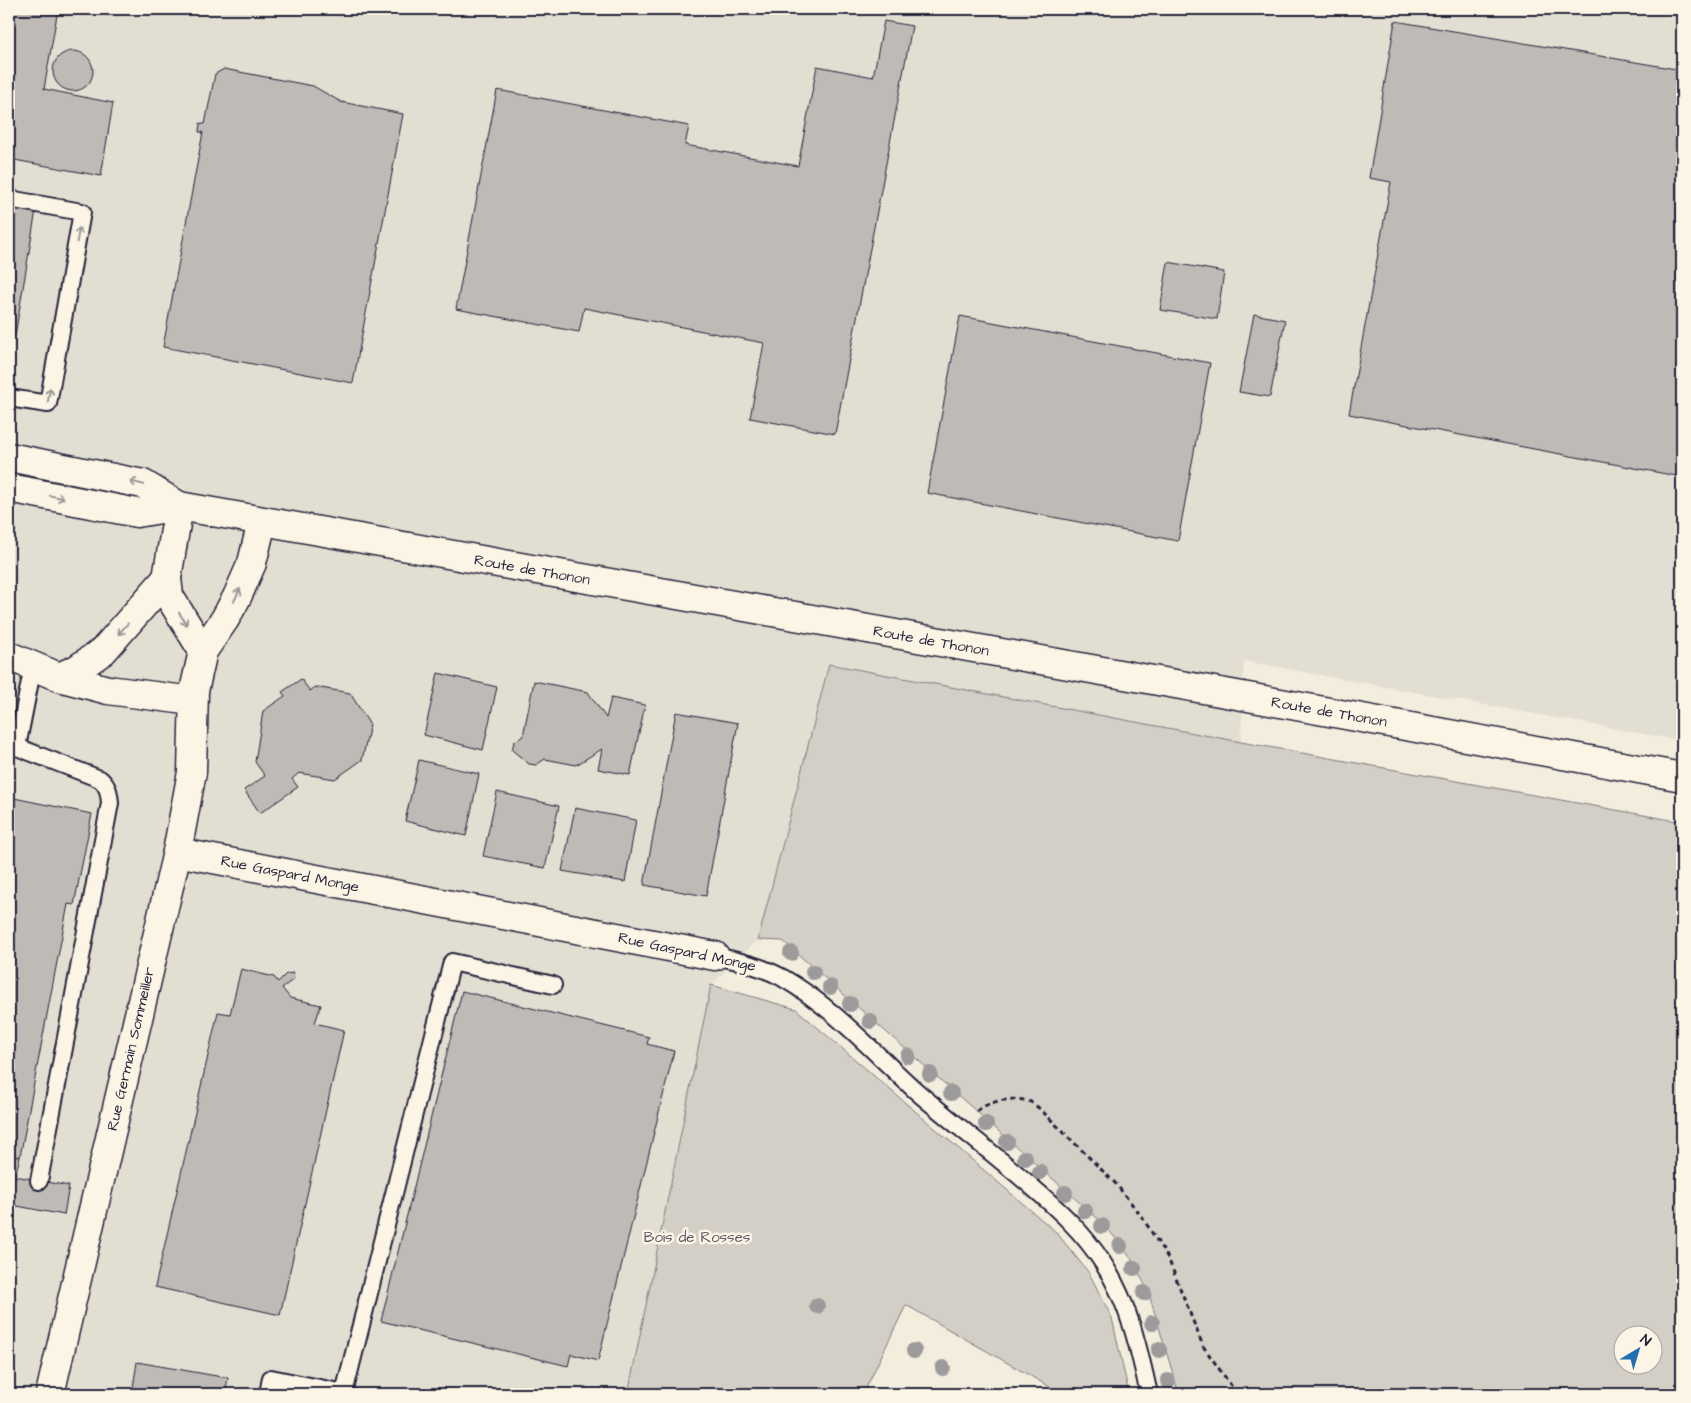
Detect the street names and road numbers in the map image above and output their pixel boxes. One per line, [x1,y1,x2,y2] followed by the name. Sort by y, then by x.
[472,549,592,591] street label: Route de Thonon
[871,620,991,662] street label: Route de Thonon
[1269,691,1389,733] street label: Route de Thonon
[219,850,361,899] street label: Rue Gaspard Monge
[616,927,758,978] street label: Rue Gaspard Monge
[102,965,160,1133] street label: Rue Germain Sommeiller

